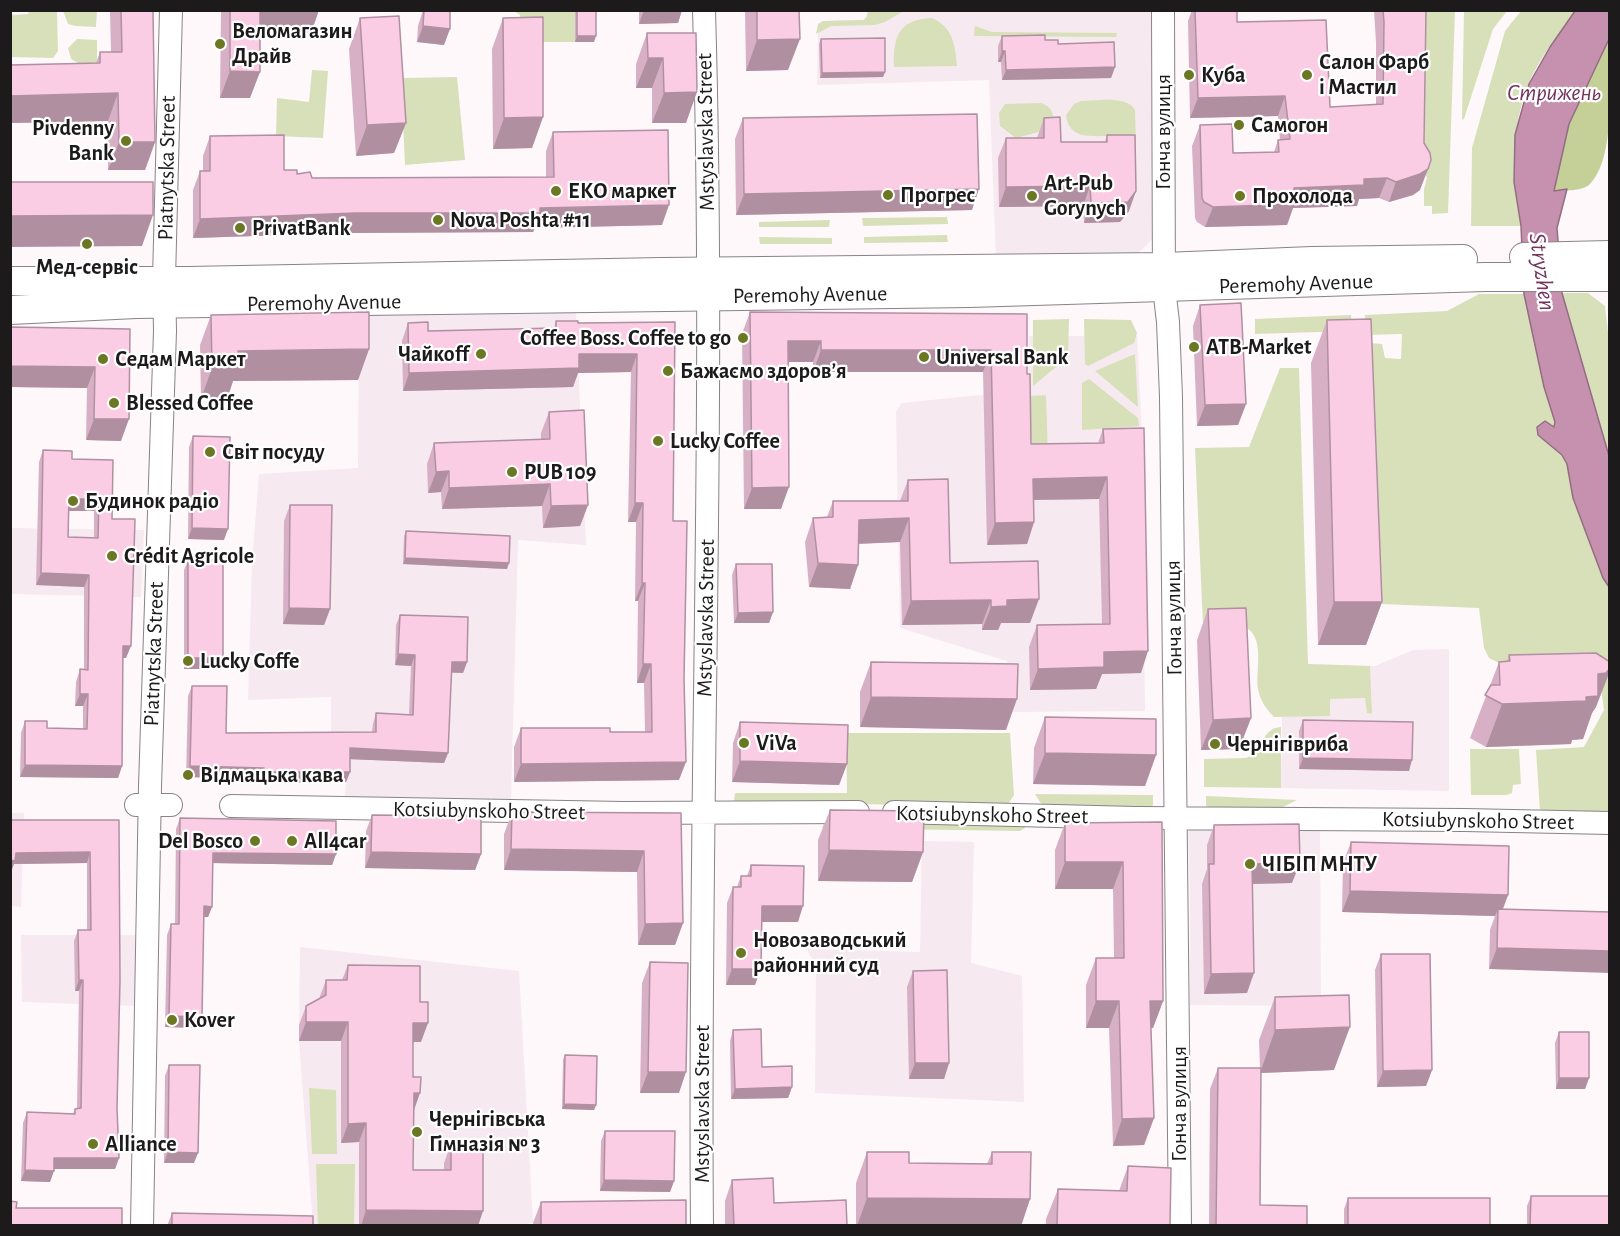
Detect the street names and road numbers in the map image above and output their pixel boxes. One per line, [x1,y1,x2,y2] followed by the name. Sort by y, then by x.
[691,53,721,211] street label: Mstyslavska Street
[1150,74,1176,190] street label: Гонча вулиця
[153,95,181,241] street label: Piatnytska Street
[1218,268,1374,300] street label: Peremohy Avenue
[733,280,887,310] street label: Peremohy Avenue
[247,288,401,318] street label: Peremohy Avenue
[691,539,721,697] street label: Mstyslavska Street
[1160,560,1188,676] street label: Гонча вулиця
[138,581,170,727] street label: Piatnytska Street
[393,796,585,826] street label: Kotsiubynskoho Street
[896,800,1088,830] street label: Kotsiubynskoho Street
[1382,806,1574,836] street label: Kotsiubynskoho Street
[689,1025,715,1183] street label: Mstyslavska Street
[1166,1046,1192,1162] street label: Гонча вулиця

